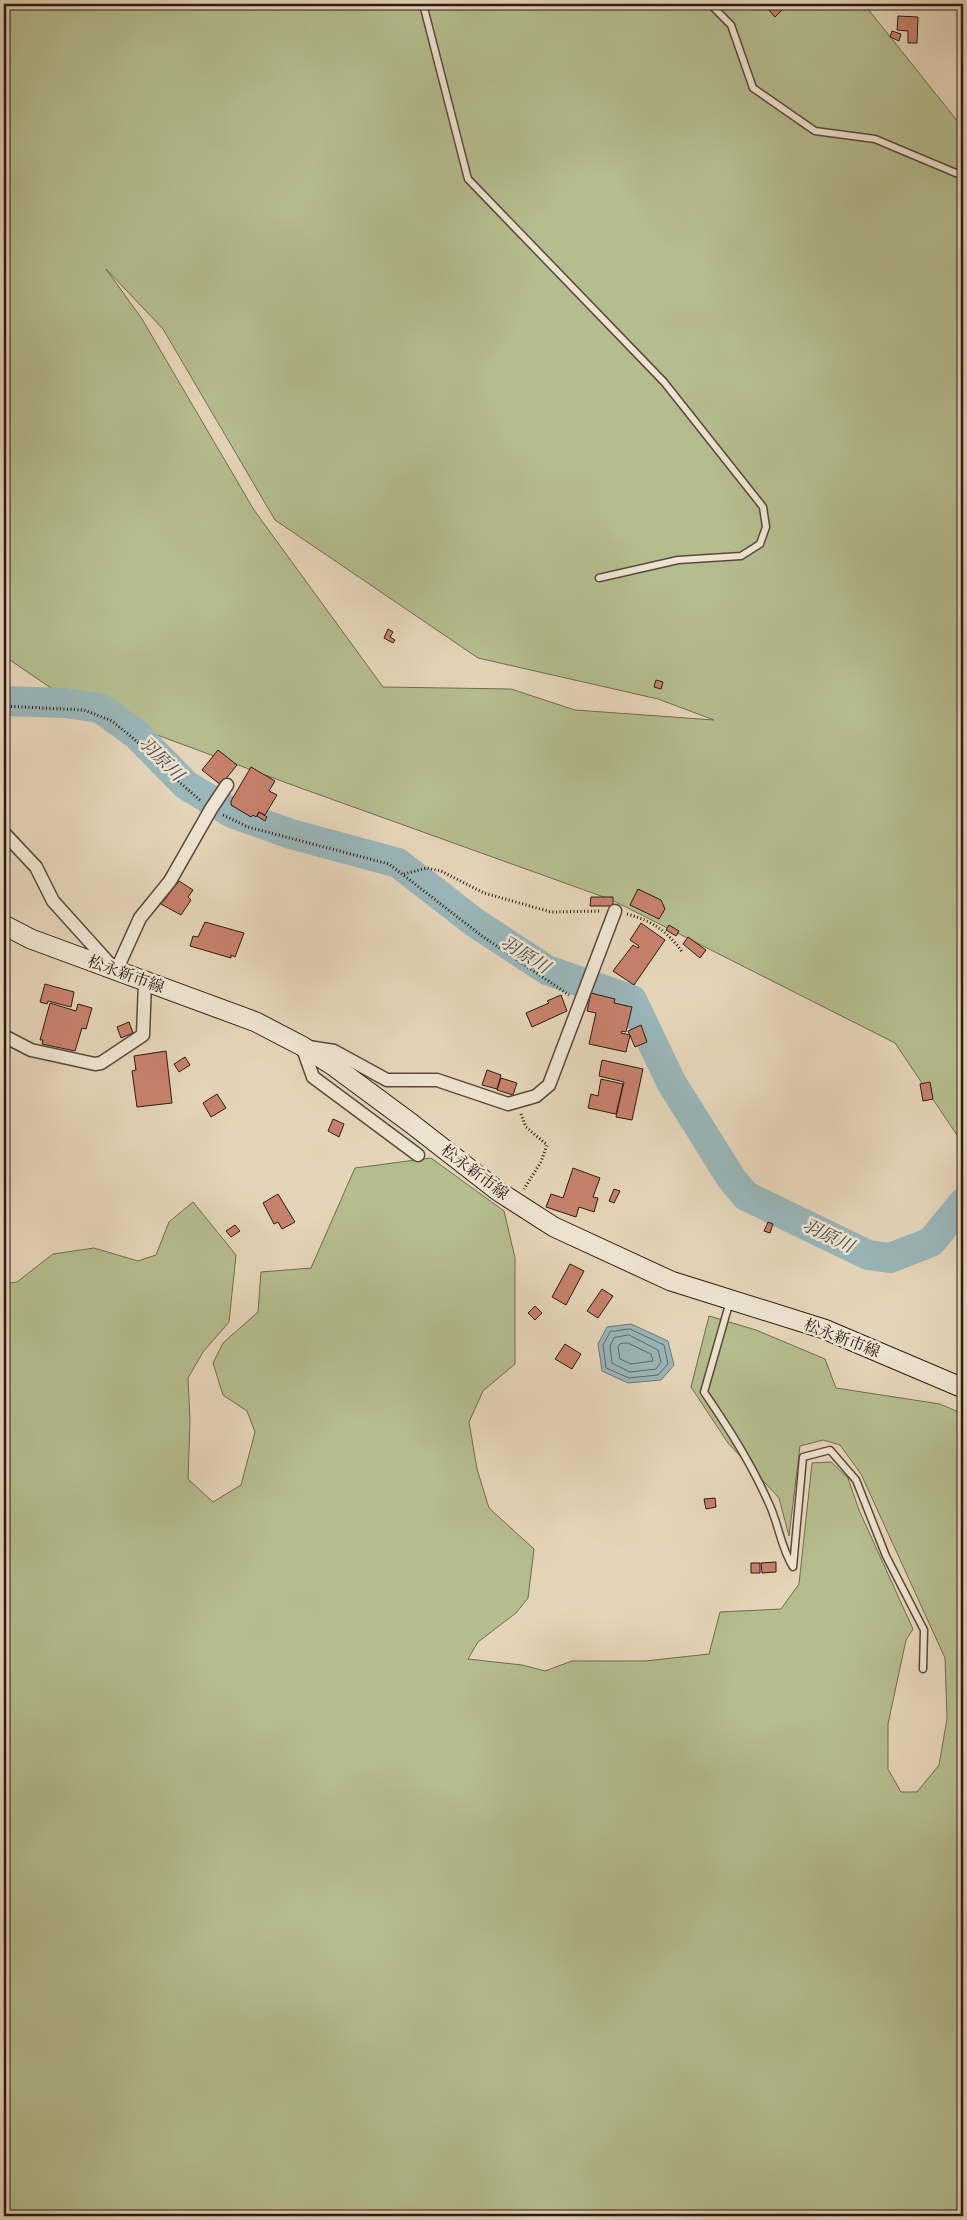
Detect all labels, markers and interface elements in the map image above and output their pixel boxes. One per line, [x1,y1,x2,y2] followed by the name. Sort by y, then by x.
[134,732,189,787] water label: 羽原川
[497,932,555,979] water label: 羽原川
[85,951,167,997] street label: 松永新市線
[437,1140,513,1204] street label: 松永新市線
[799,1215,859,1258] water label: 羽原川
[801,1315,883,1361] street label: 松永新市線

